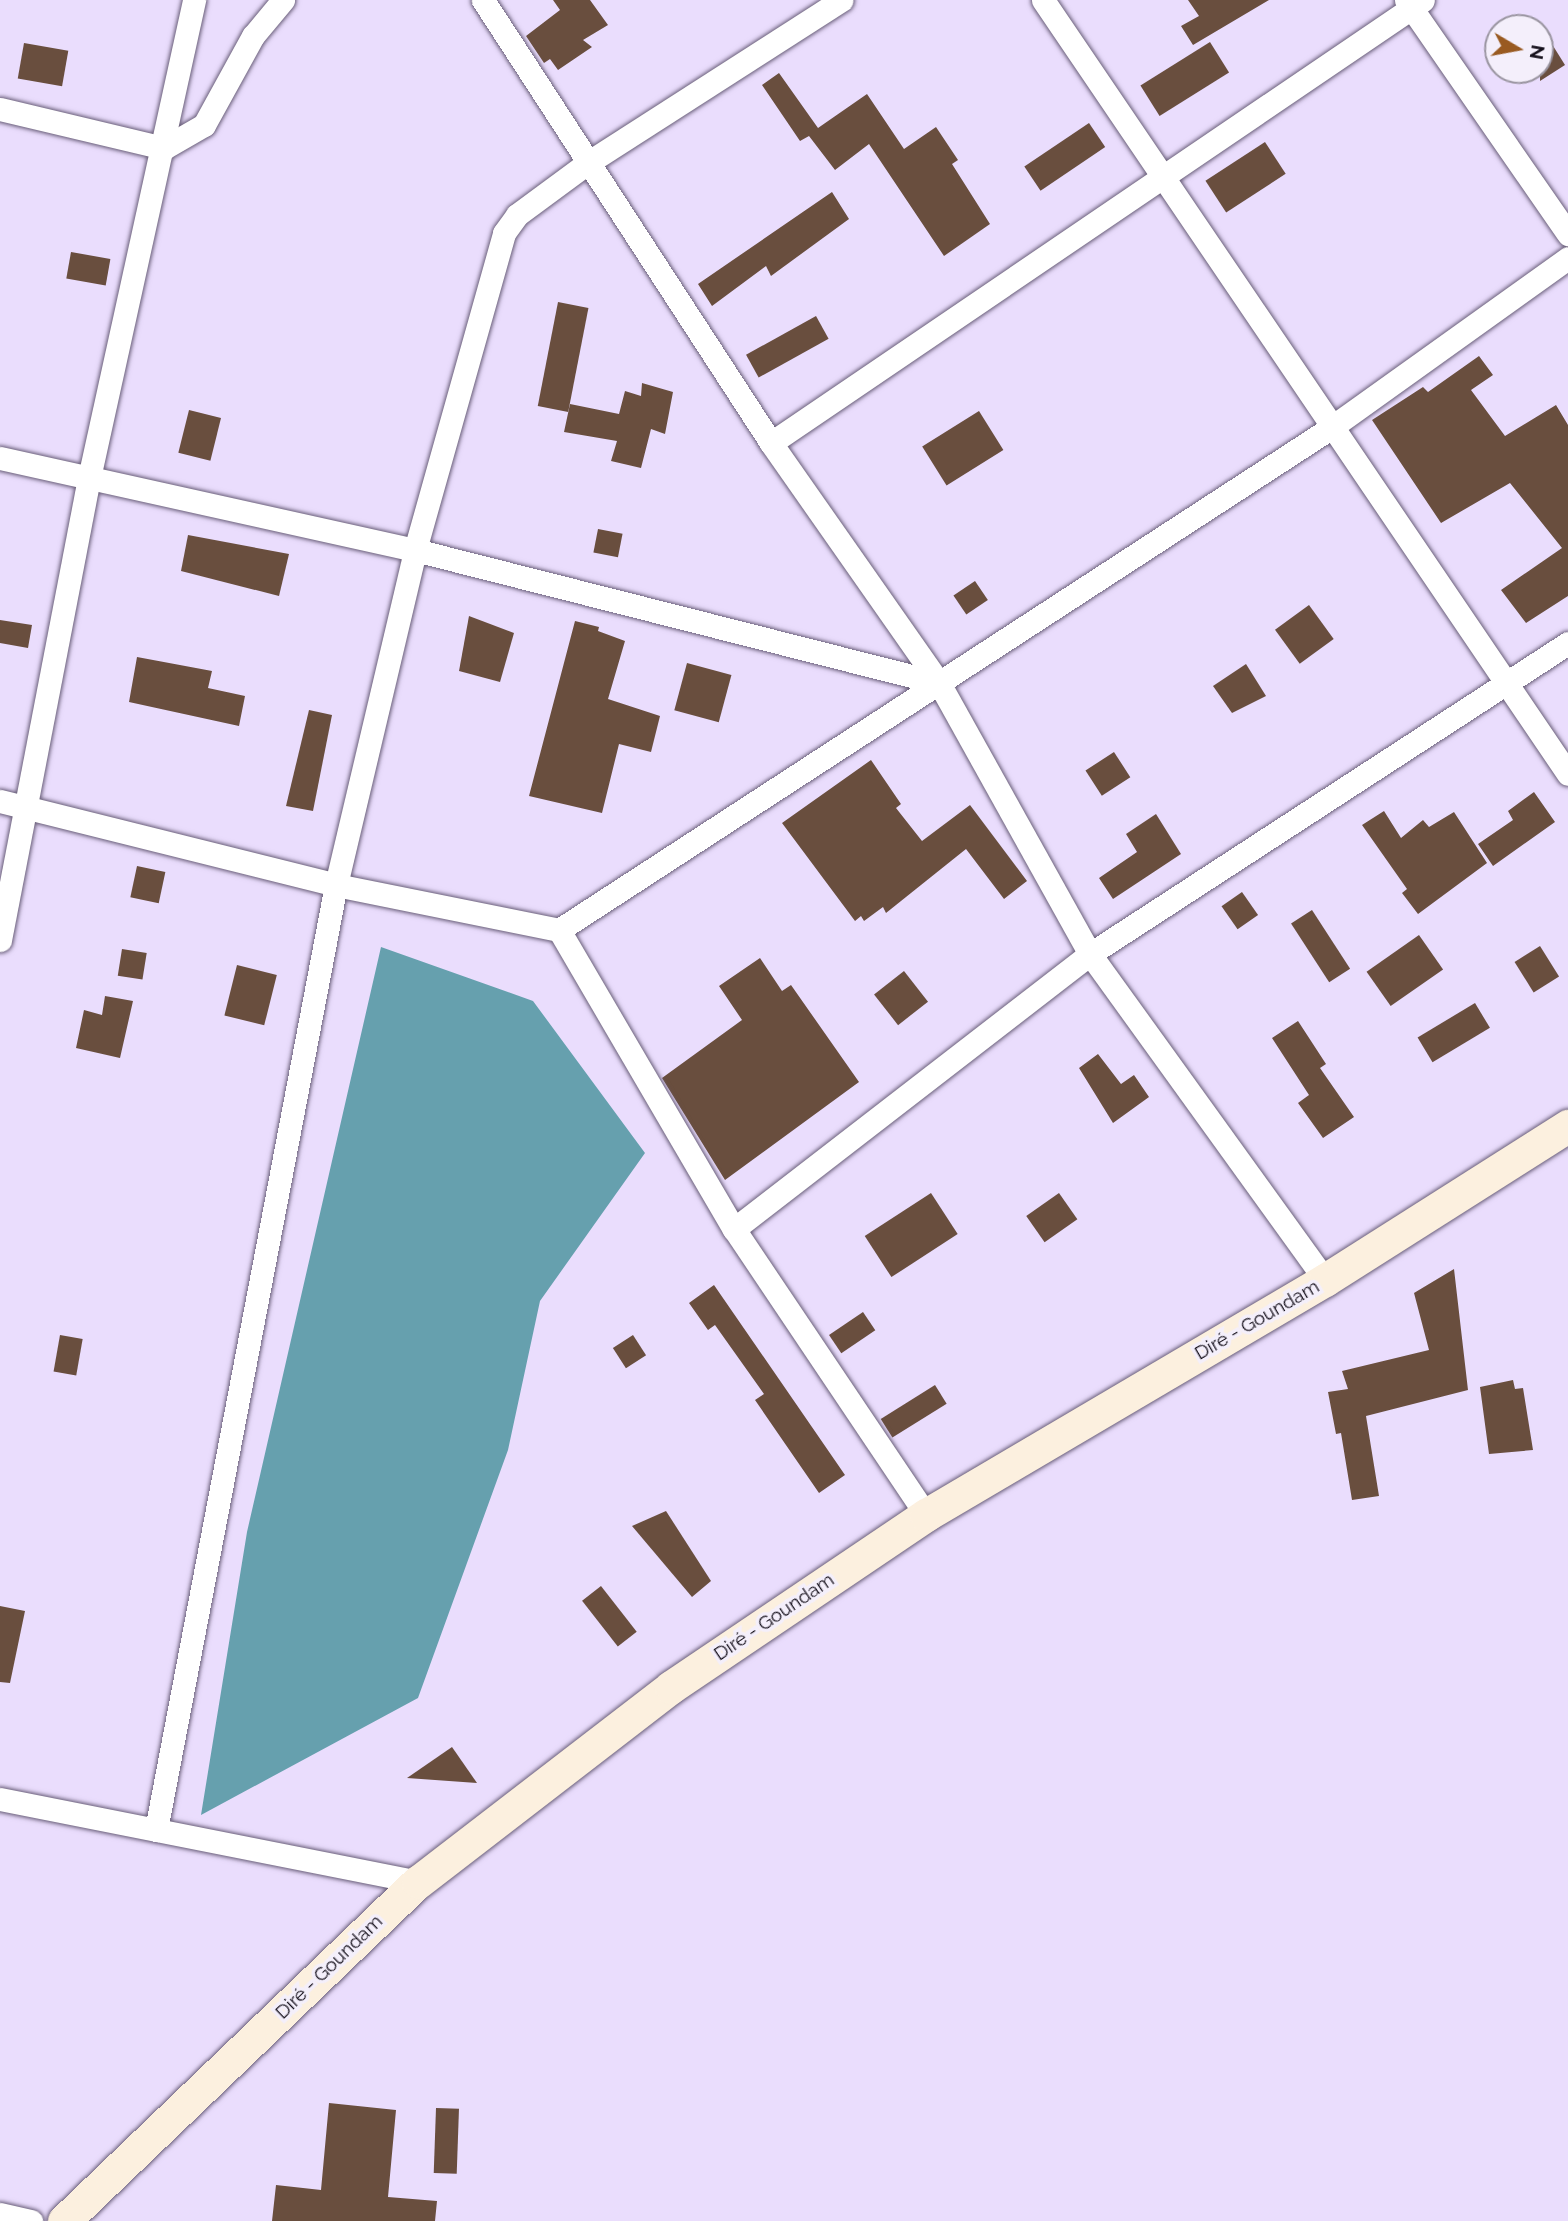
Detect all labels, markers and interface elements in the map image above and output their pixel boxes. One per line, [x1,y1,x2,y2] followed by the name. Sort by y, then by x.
[1484,14,1554,84] north arrow
[1526,43,1550,61] text: N
[1191,1275,1323,1365] street label: Diré - Goundam
[710,1568,838,1666] street label: Diré - Goundam
[271,1910,387,2024] street label: Diré - Goundam

